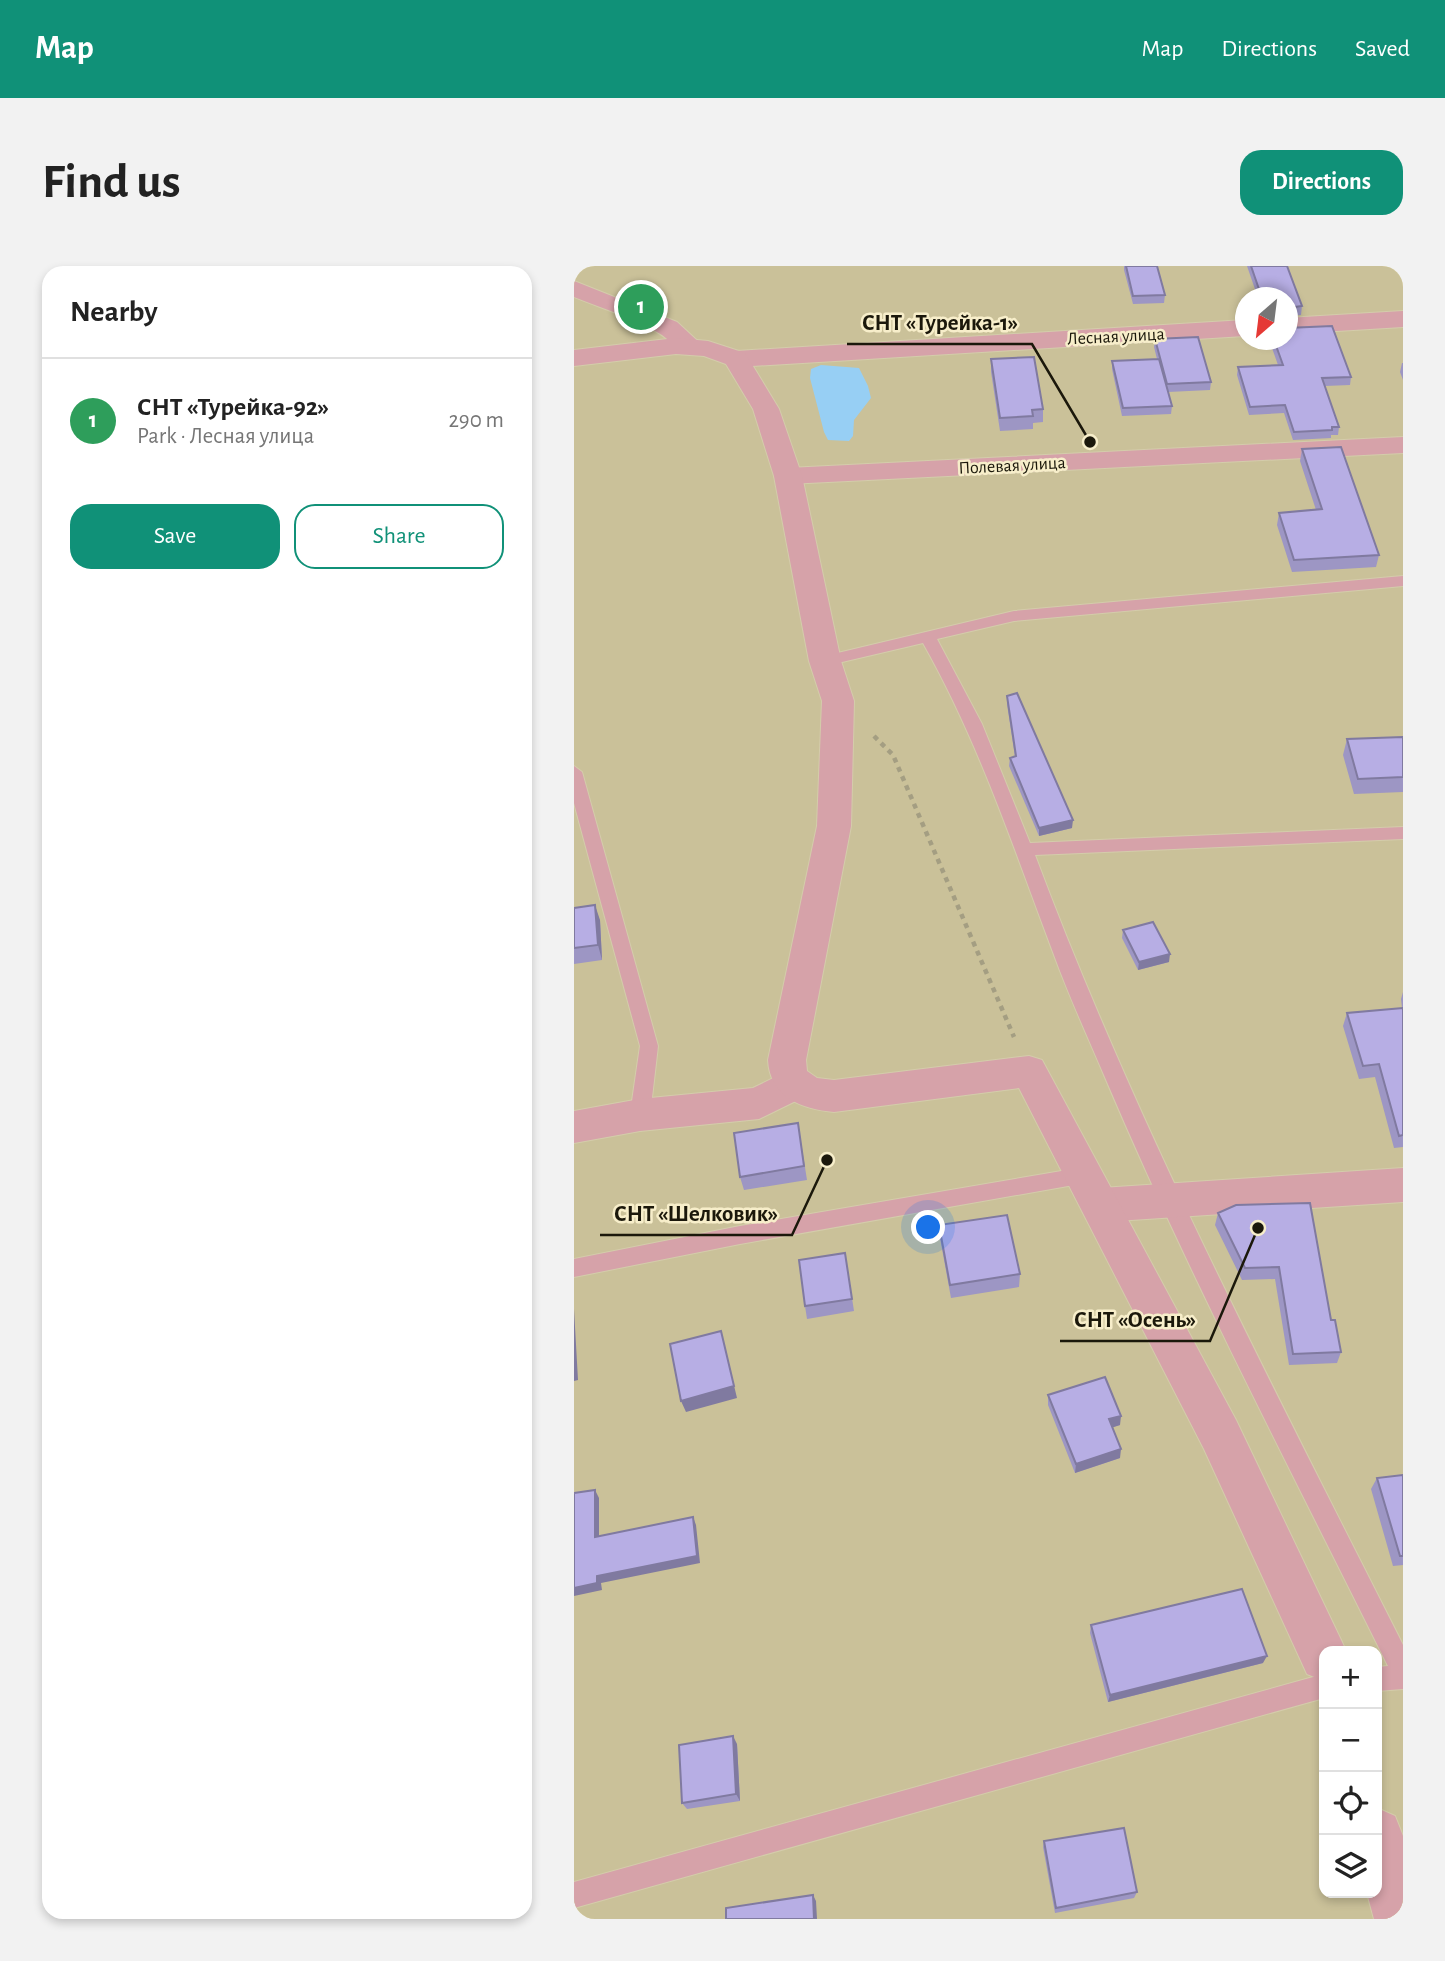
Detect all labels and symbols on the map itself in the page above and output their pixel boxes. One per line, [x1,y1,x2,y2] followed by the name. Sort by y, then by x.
[618,281,664,333] pin: 1
[1235,287,1298,350] north arrow
[847,300,1032,344] callout: СНТ «Турейка-1»
[862,312,1018,335] text: СНТ «Турейка-1»
[1067,325,1165,349] street label: Лесная улица
[958,454,1066,478] street label: Полевая улица
[600,1191,792,1235] callout: СНТ «Шелковик»
[614,1203,778,1226] text: СНТ «Шелковик»
[911,1210,945,1244] your location
[1060,1297,1210,1341] callout: СНТ «Осень»
[1074,1309,1196,1332] text: СНТ «Осень»

